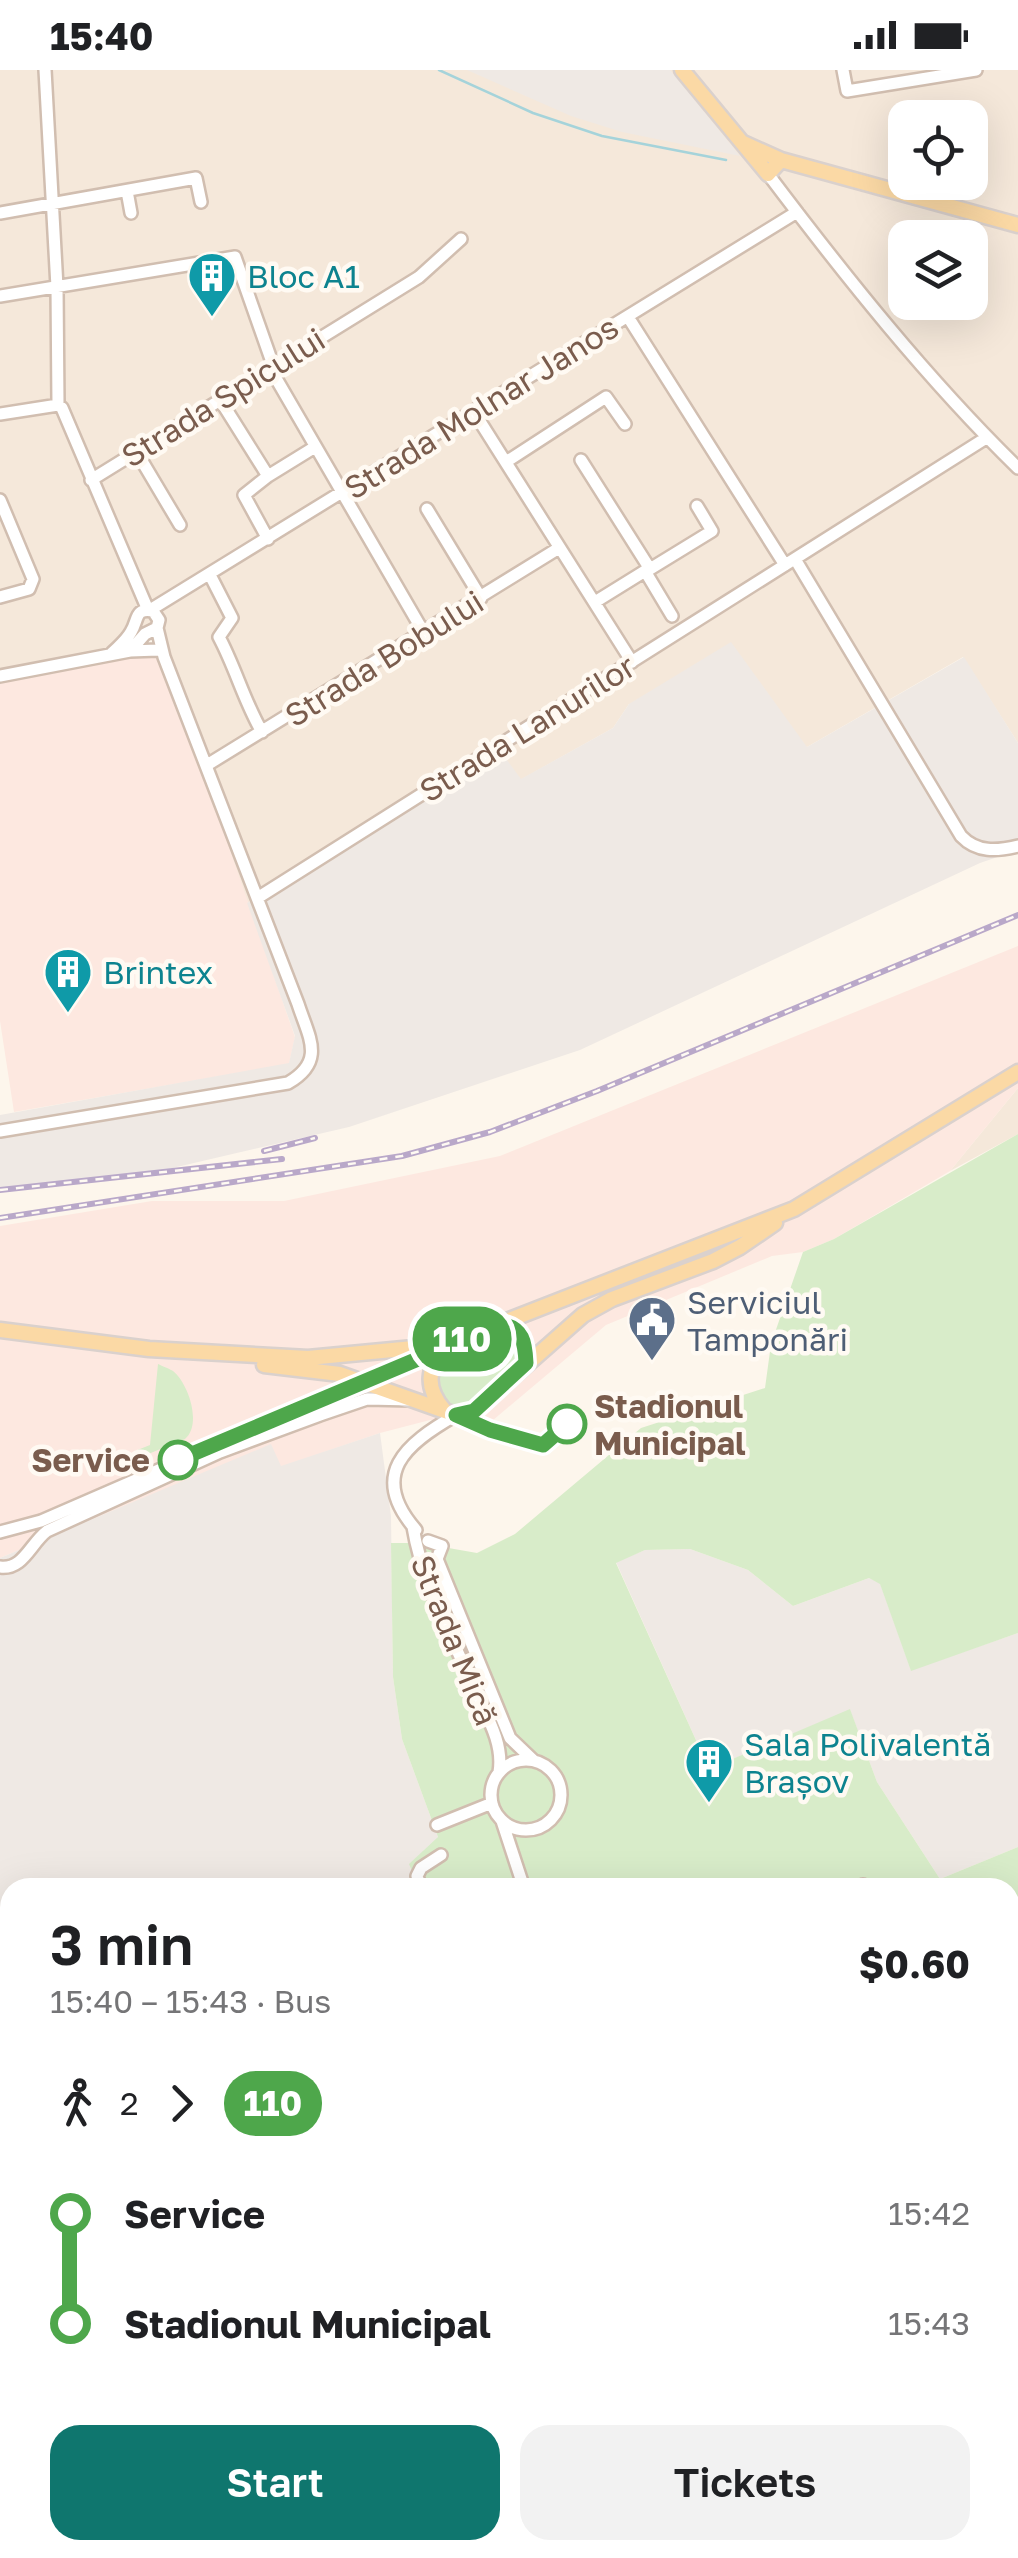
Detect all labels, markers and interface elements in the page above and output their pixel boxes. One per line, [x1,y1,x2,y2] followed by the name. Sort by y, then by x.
[50,13,153,58] text: 15:40
[888,100,988,320] map controls
[888,100,988,200] button: locate
[888,220,988,320] button: layers
[186,250,238,318] building icon: Bloc A1
[247,257,360,295] place label: Bloc A1
[337,307,625,507] street label: Strada Molnar Janos
[114,319,332,475] street label: Strada Spicului
[278,582,490,734] street label: Strada Bobului
[412,646,642,810] street label: Strada Lanurilor
[42,946,94,1014] building icon: Brintex
[103,953,213,991] place label: Brintex
[687,1283,848,1358] place label: Serviciul Tamponări
[626,1294,678,1362] public building icon: Serviciul Tamponări
[404,1306,520,1372] line badge: 110
[433,1318,491,1360] text: 110
[594,1387,746,1462] place label: Stadionul Municipal
[548,1405,586,1443] marker: Stadionul Municipal
[31,1441,150,1479] place label: Service
[159,1441,197,1479] marker: Service
[404,1549,506,1731] street label: Strada Mică
[744,1725,991,1800] place label: Sala Polivalentă Brașov
[683,1736,735,1804] building icon: Sala Polivalentă Brașov
[50,1911,193,1977] text: 3 min
[859,1941,970,1986] text: $0.60
[50,1982,331,2020] text: 15:40 – 15:43 · Bus
[50,2076,105,2131] icon: walk
[154,2076,209,2131] icon: forward
[244,2082,302,2124] text: 110
[120,2084,139,2122] text: 2
[124,2191,265,2236] text: Service
[888,2194,970,2232] text: 15:42
[124,2301,491,2346] text: Stadionul Municipal
[888,2304,970,2342] text: 15:43
[50,2425,500,2540] button: Start
[520,2425,970,2540] button: Tickets

